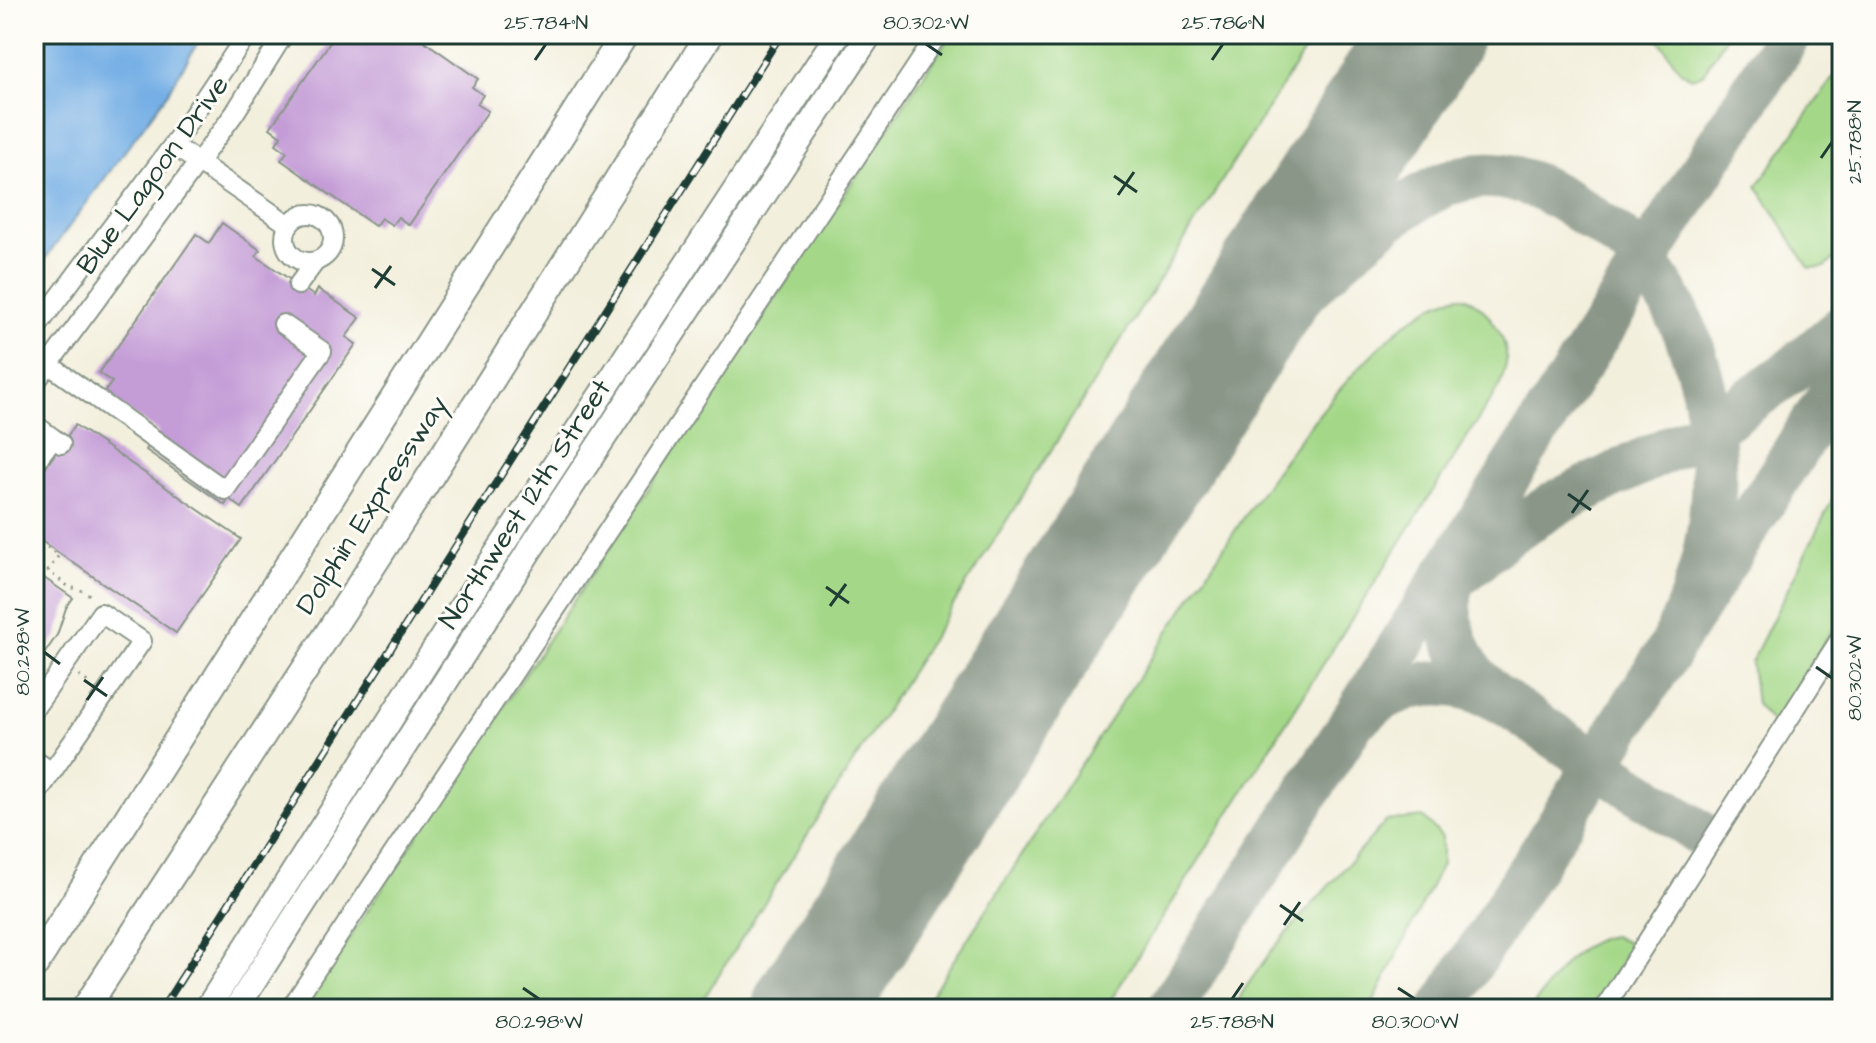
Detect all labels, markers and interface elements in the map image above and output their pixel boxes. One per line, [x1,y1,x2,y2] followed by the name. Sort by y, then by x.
[504,9,588,37] text: 25.784°N
[883,9,969,37] text: 80.302°W
[1181,9,1265,37] text: 25.786°N
[68,68,239,283] street label: Blue Lagoon Drive
[1841,100,1869,184] text: 25.788°N
[429,371,621,637] street label: Northwest 12th Street
[287,388,459,623] street label: Dolphin Expressway
[9,608,37,696] text: 80.298°W
[1841,635,1869,721] text: 80.302°W
[495,1008,583,1036] text: 80.298°W
[1190,1008,1274,1036] text: 25.788°N
[1371,1008,1459,1036] text: 80.300°W

